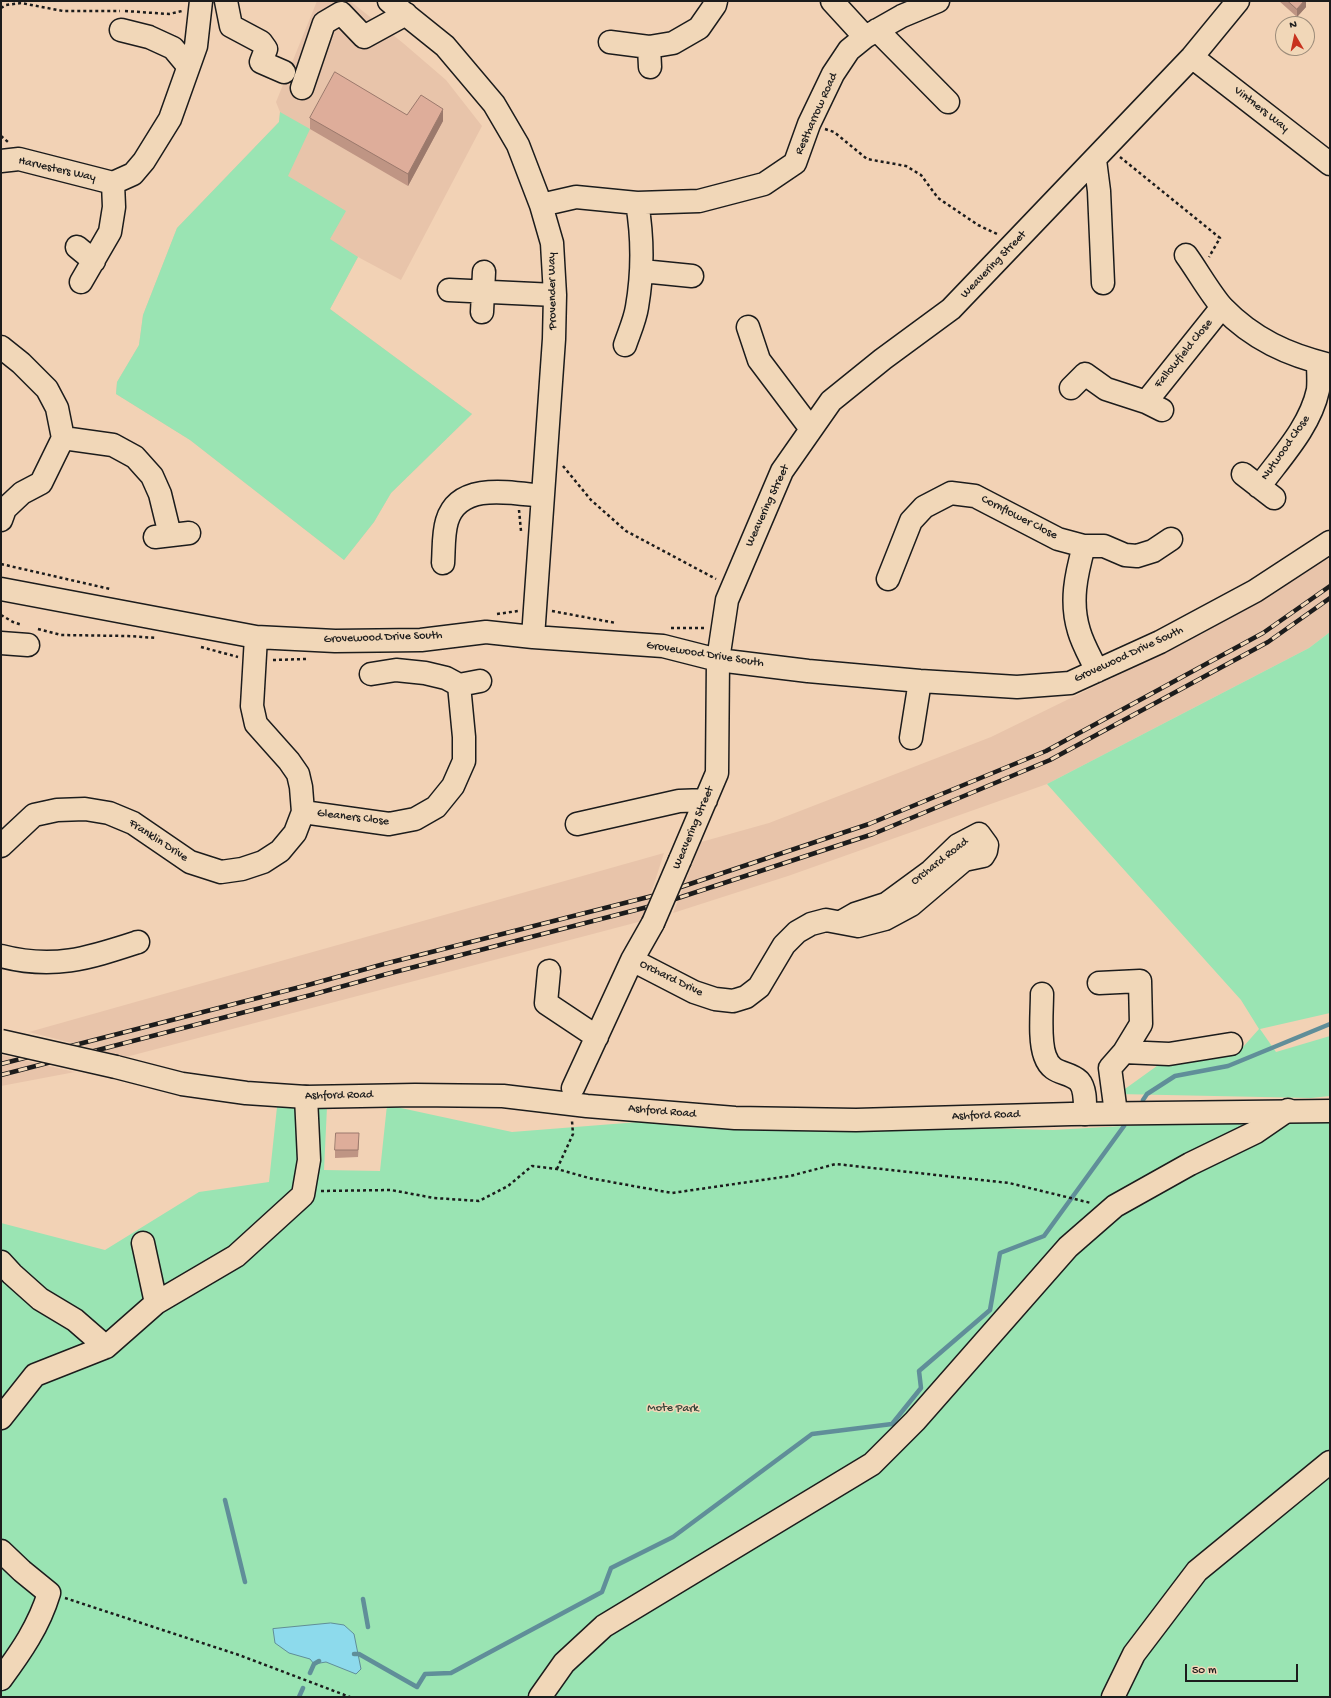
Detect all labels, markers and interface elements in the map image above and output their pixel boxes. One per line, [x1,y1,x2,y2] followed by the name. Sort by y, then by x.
[1275,16,1315,56] north arrow
[1289,19,1298,32] text: N
[793,71,841,157] street label: Restharrow Road
[1231,84,1291,136] street label: Vintners Way
[17,154,97,186] street label: Harvesters Way
[958,228,1030,302] street label: Weavering Street
[545,252,561,330] street label: Provender Way
[1152,317,1216,391] street label: Fallowfield Close
[1258,413,1314,483] street label: Nutwood Close
[743,463,793,549] street label: Weavering Street
[978,493,1060,543] street label: Cornflower Close
[1072,623,1186,687] street label: Grovewood Drive South
[323,629,443,647] street label: Grovewood Drive South
[645,639,765,671] street label: Grovewood Drive South
[670,784,718,872] street label: Weavering Street
[316,806,390,830] street label: Gleaners Close
[126,816,190,866] street label: Franklin Drive
[908,835,972,889] street label: Orchard Road
[637,957,705,1001] street label: Orchard Drive
[305,1088,373,1104] street label: Ashford Road
[627,1102,697,1122] street label: Ashford Road
[952,1108,1020,1124] street label: Ashford Road
[647,1402,699,1416] park label: Mote Park
[1187,1656,1300,1682] scale bar
[1192,1664,1217,1678] text: 50 m

